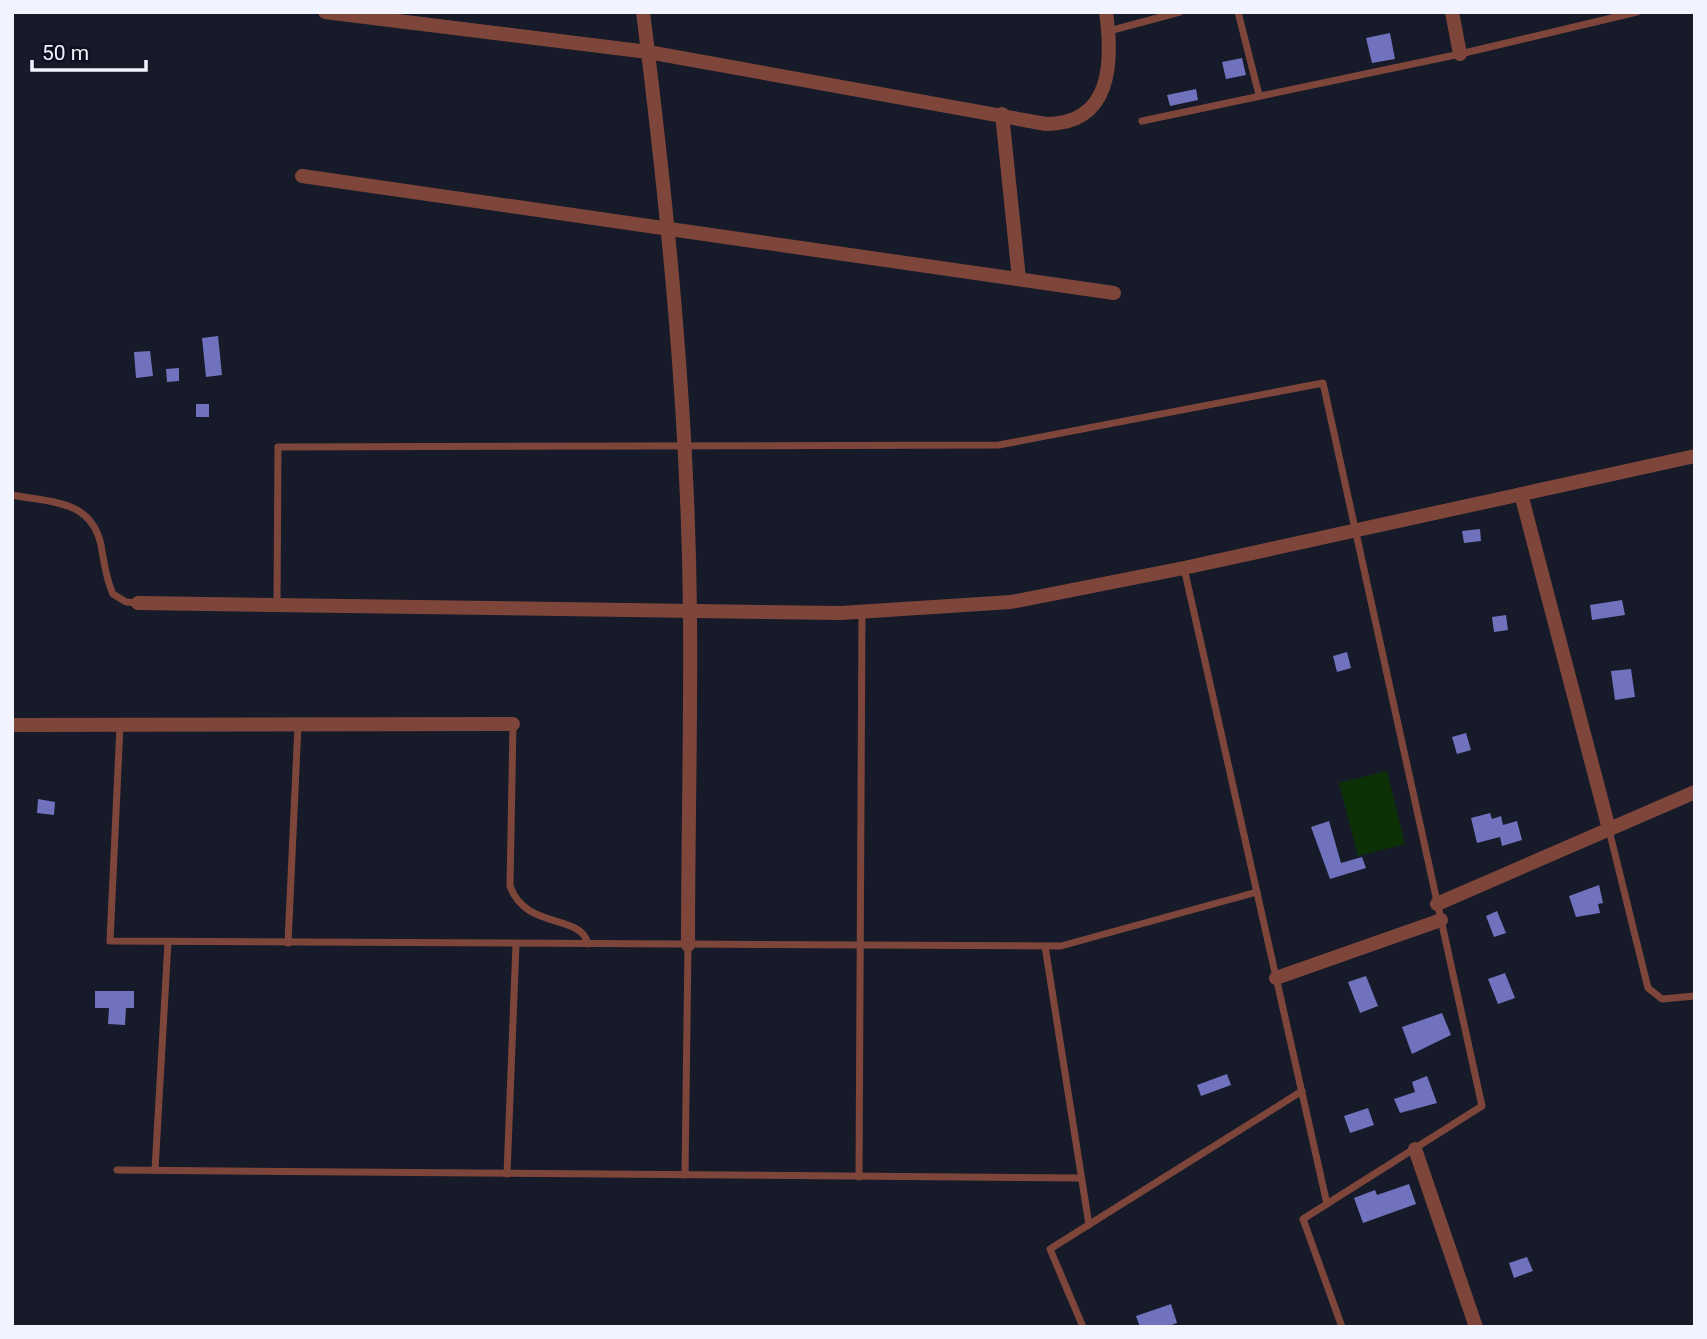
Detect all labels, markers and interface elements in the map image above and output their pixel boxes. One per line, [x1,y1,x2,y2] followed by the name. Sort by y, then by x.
[32,28,145,72] scale bar
[42,41,89,65] text: 50 m

